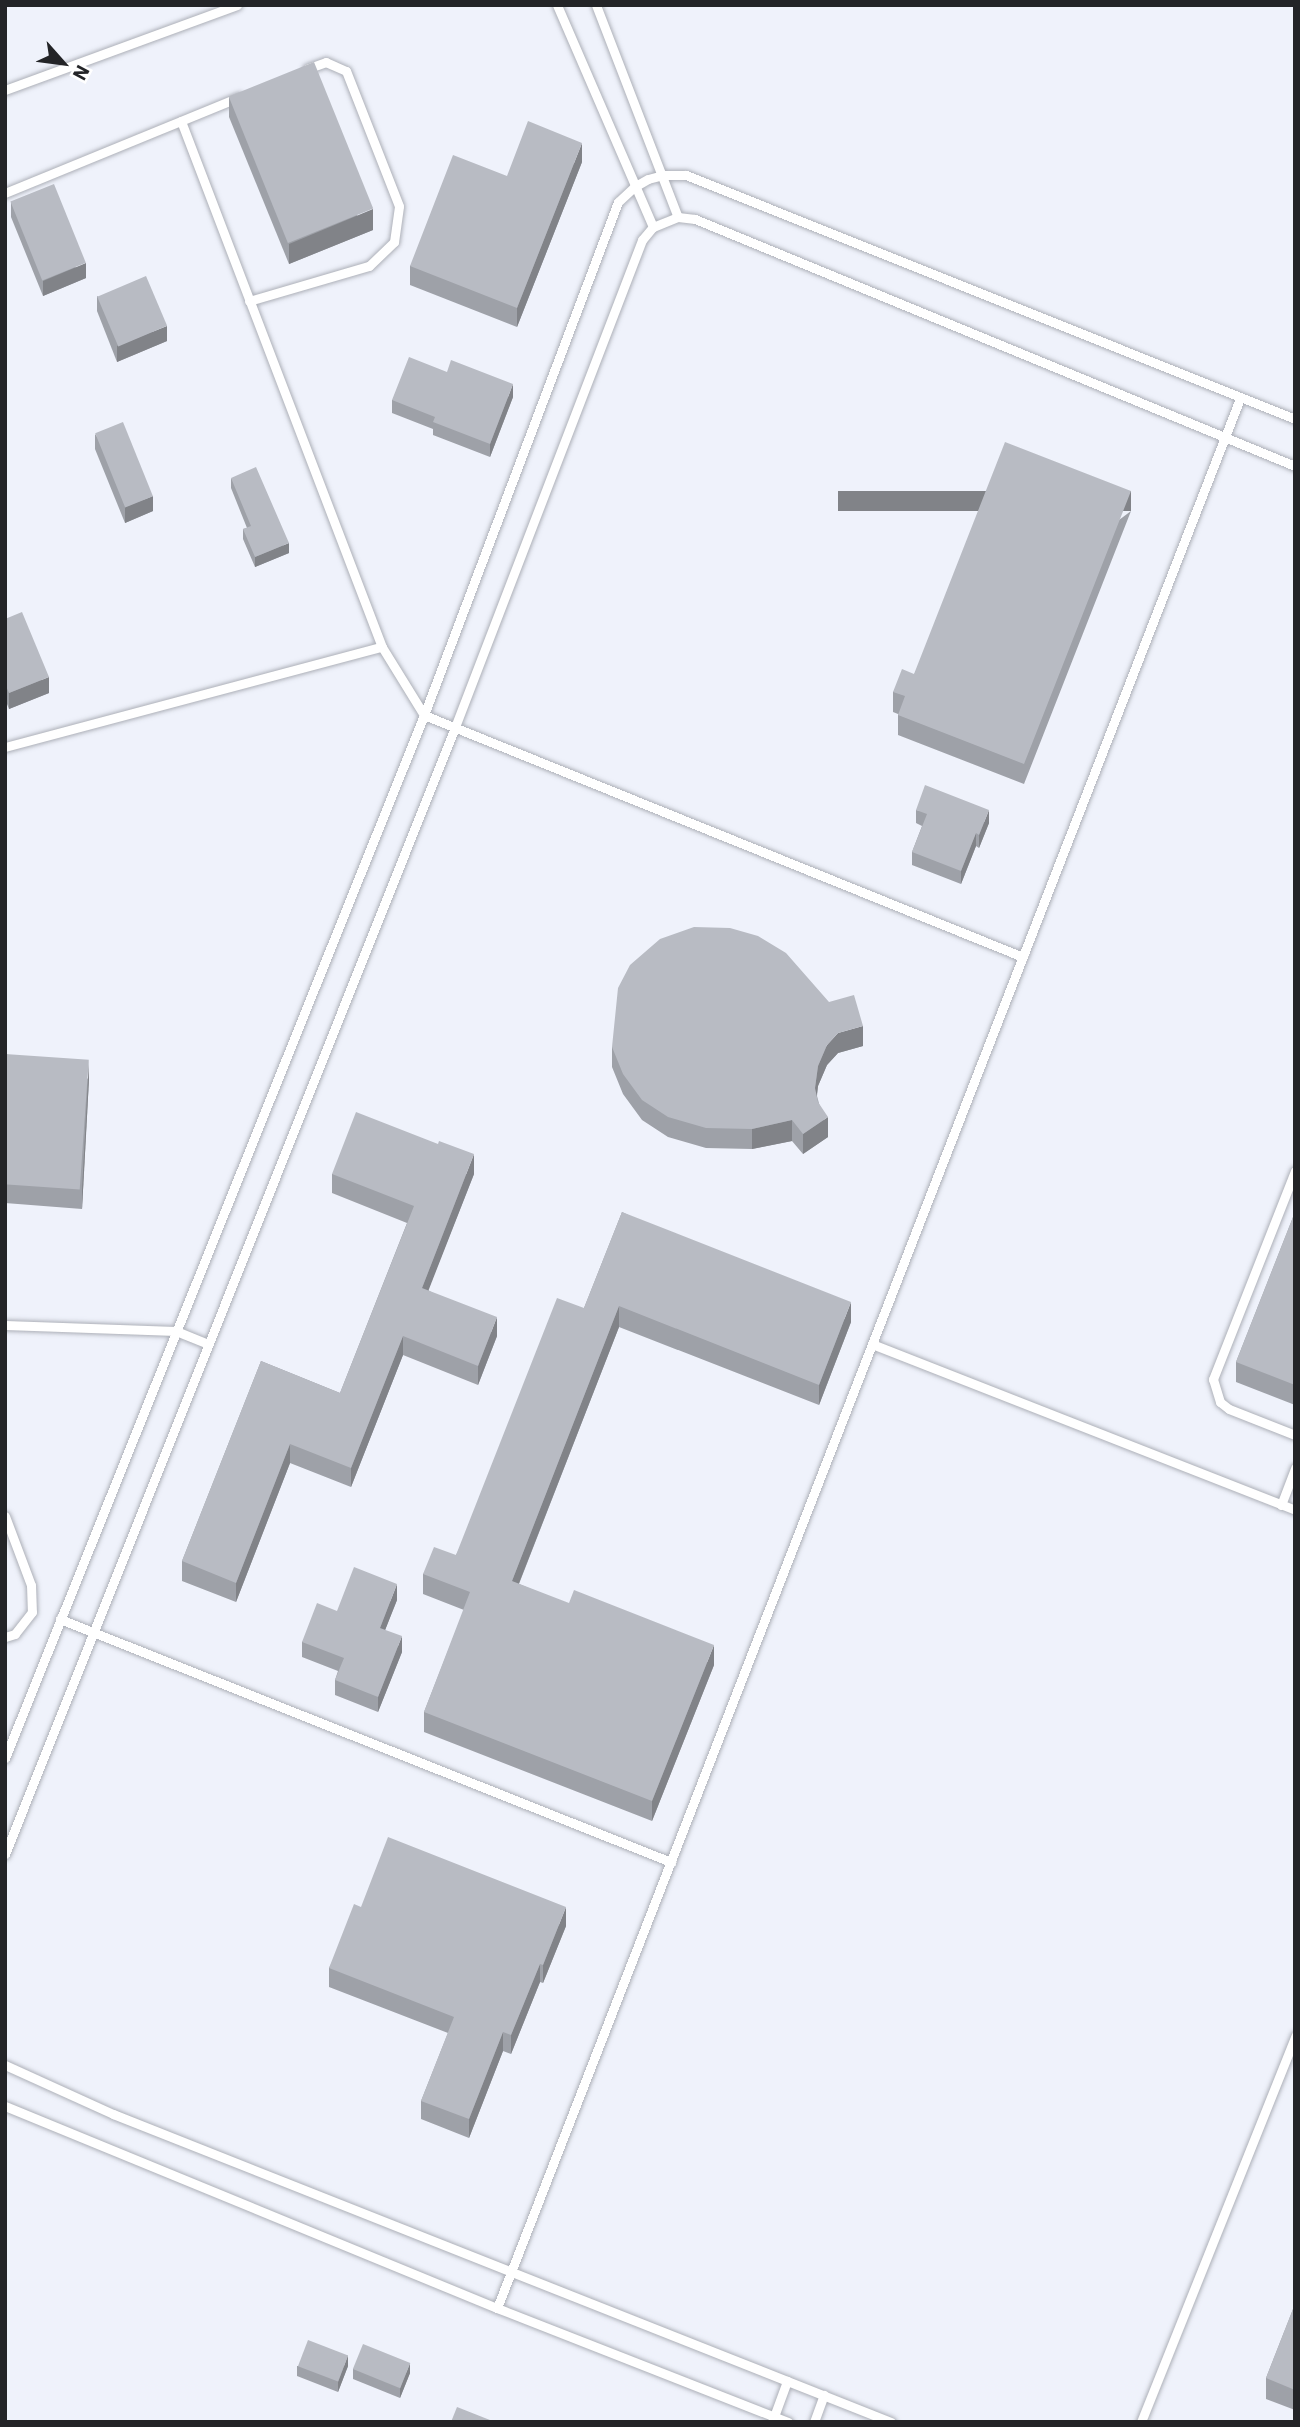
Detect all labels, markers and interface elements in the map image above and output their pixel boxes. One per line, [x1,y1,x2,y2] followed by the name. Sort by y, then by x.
[28,28,98,98] north arrow
[68,61,95,85] text: N

